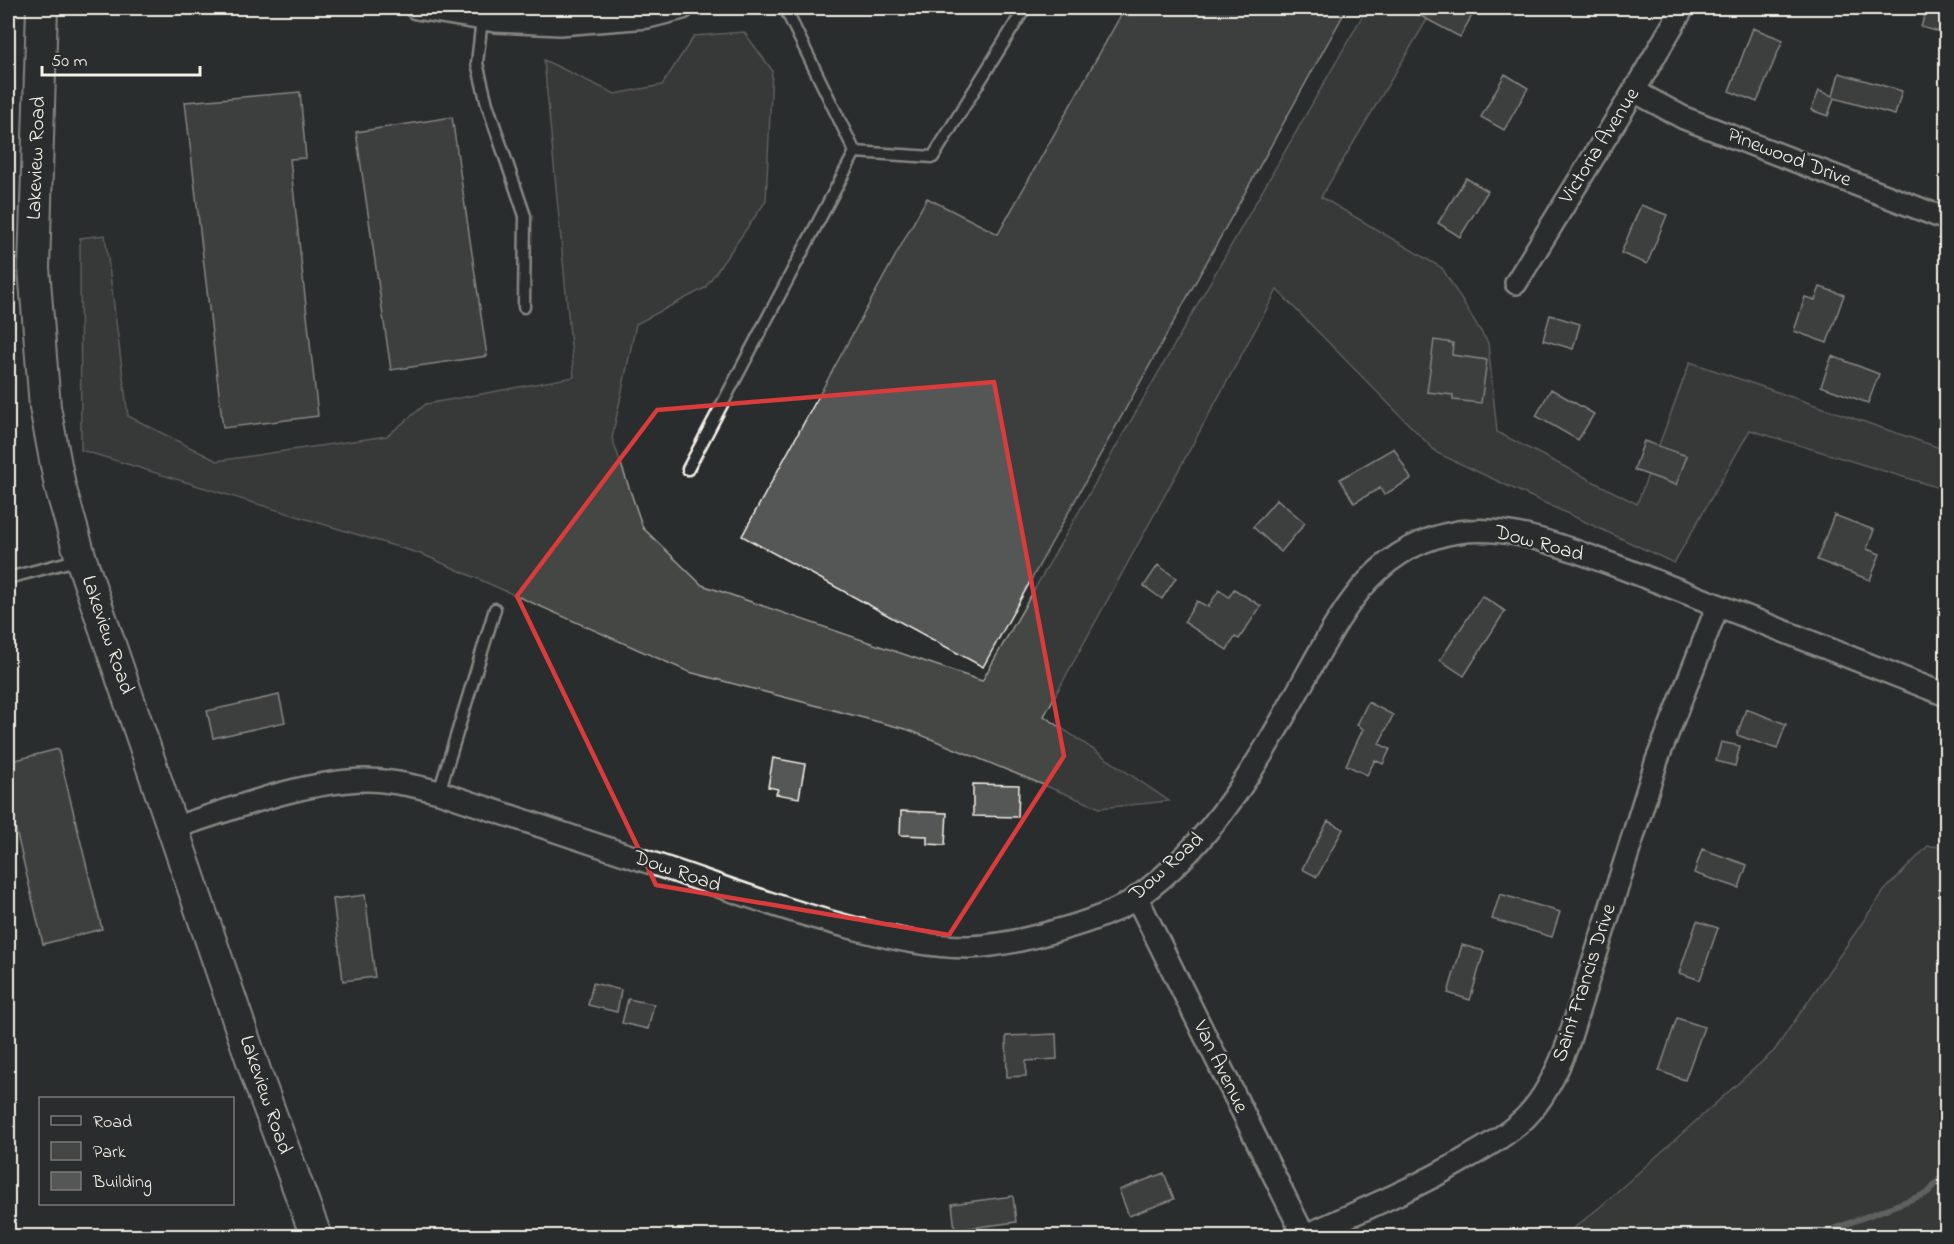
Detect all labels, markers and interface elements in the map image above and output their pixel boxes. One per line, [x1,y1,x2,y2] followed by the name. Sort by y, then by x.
[42,39,200,77] scale bar
[51,49,88,75] text: 50 m
[1552,82,1648,211] street label: Victoria Avenue
[20,95,54,220] street label: Lakeview Road
[1723,121,1856,196] street label: Pinewood Drive
[1490,517,1587,570] street label: Dow Road
[73,572,141,699] street label: Lakeview Road
[1122,825,1211,909] street label: Dow Road
[628,843,725,901] street label: Dow Road
[1545,900,1625,1066] street label: Saint Francis Drive
[1184,1015,1256,1119] street label: Van Avenue
[231,1032,299,1159] street label: Lakeview Road
[39,1097,234,1205] legend
[93,1110,132,1136] text: Road
[93,1140,126,1166] text: Park
[92,1170,152,1197] text: Building

